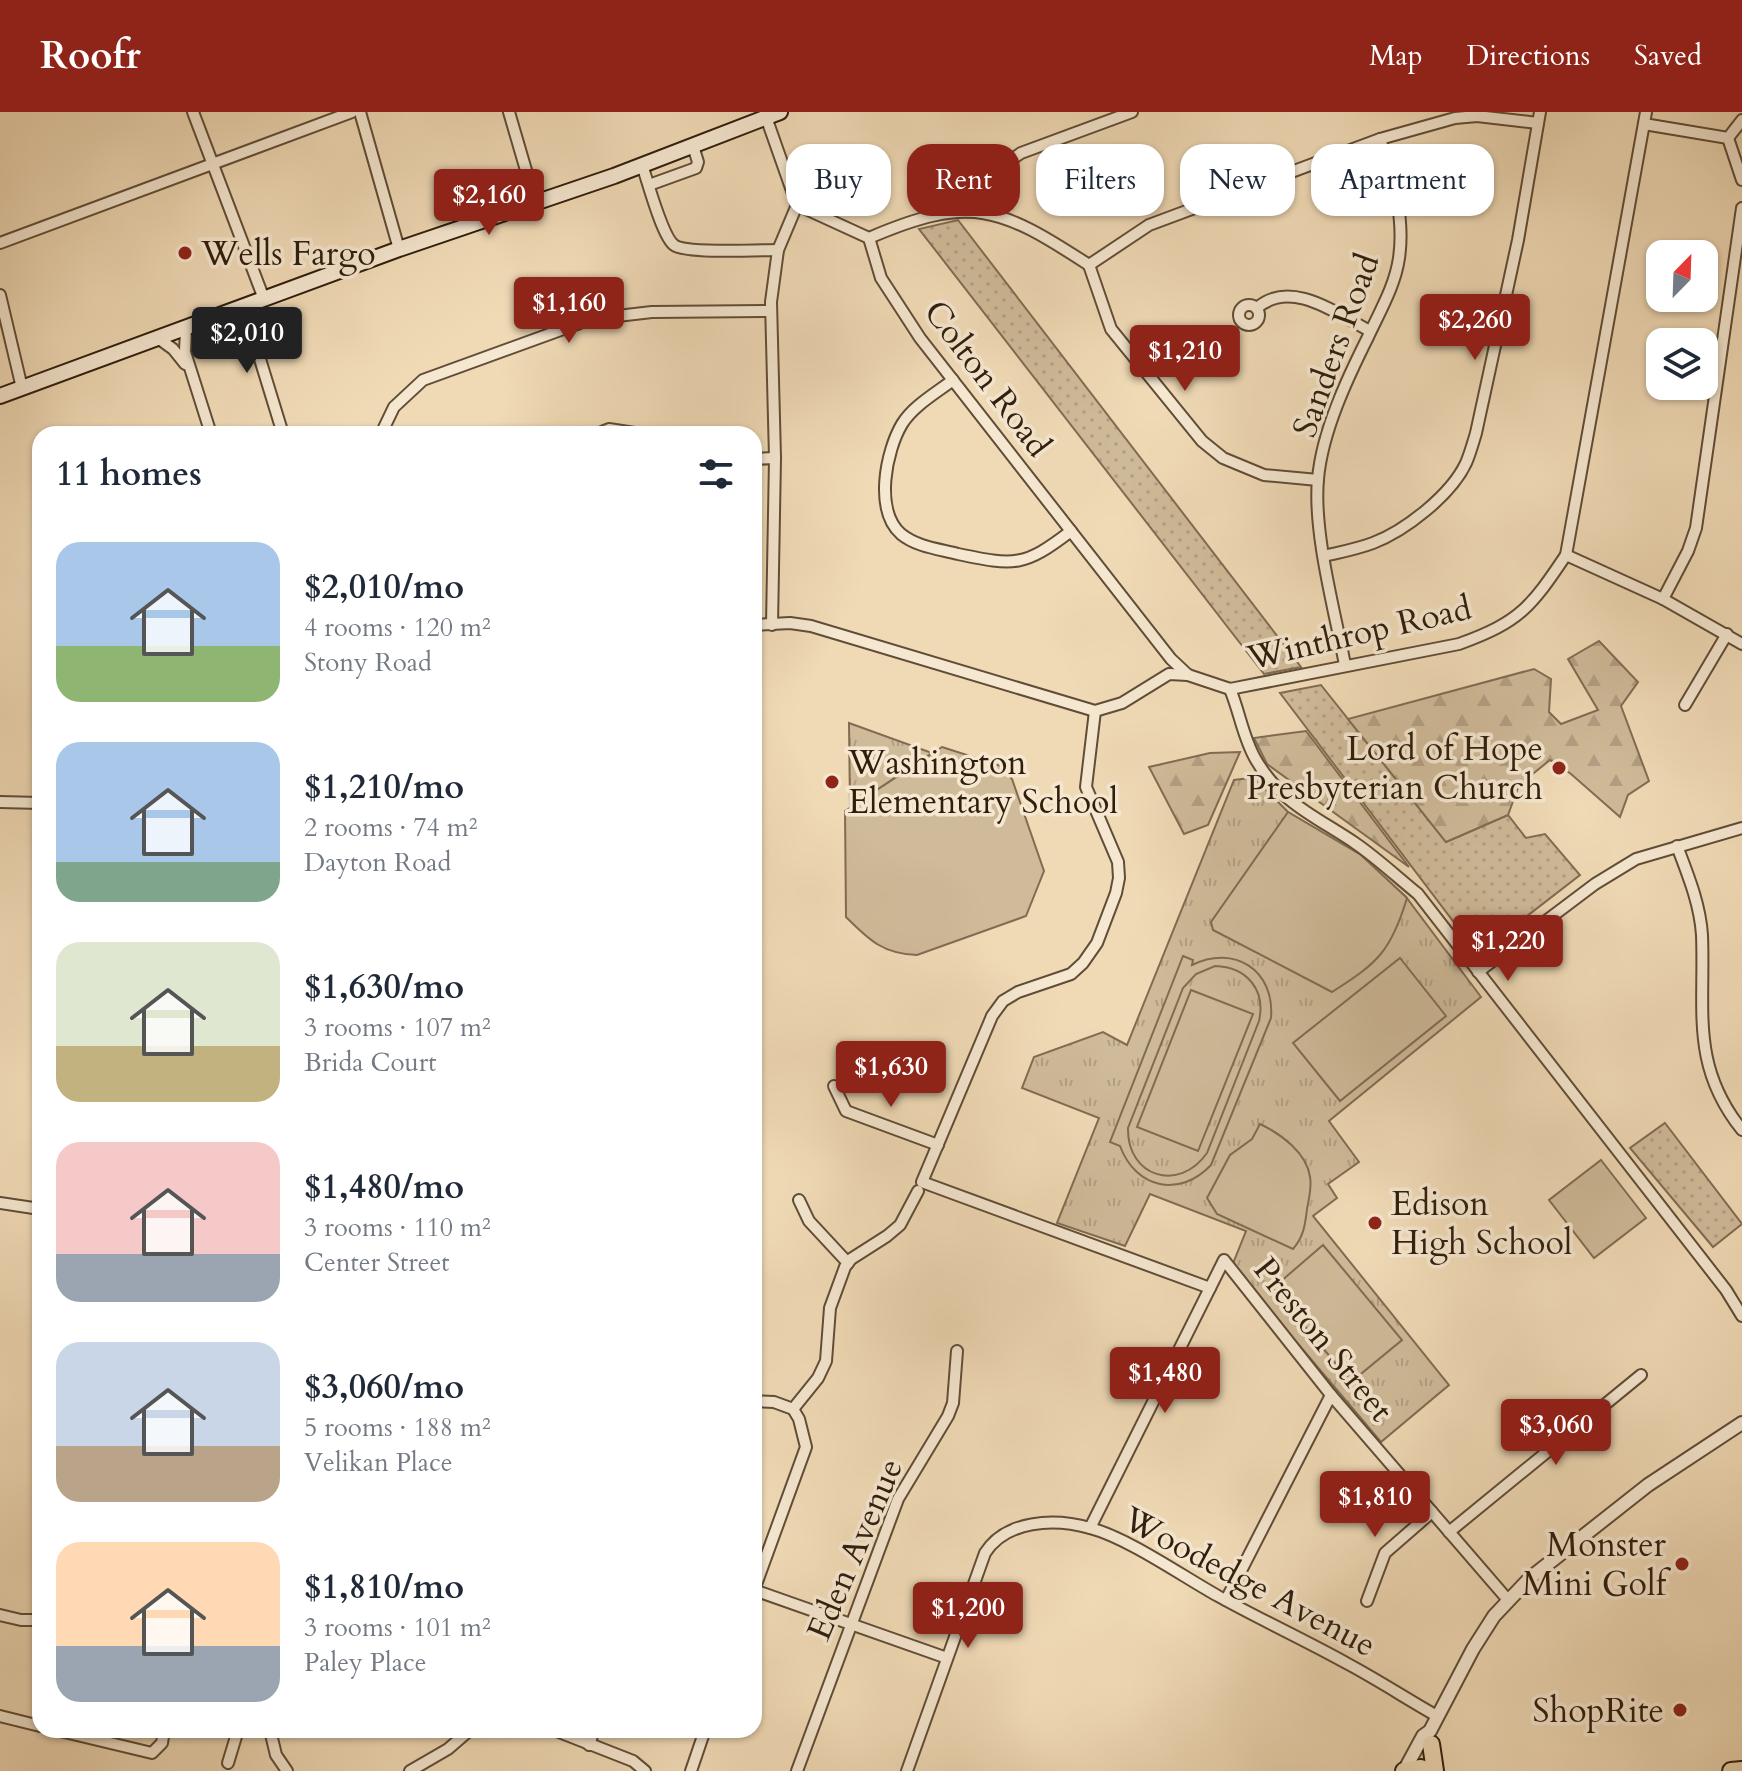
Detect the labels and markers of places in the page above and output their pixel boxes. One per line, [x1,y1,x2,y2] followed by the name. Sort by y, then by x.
[424,169,554,237] pin: $2,160
[200,231,376,277] place label: Wells Fargo
[176,244,194,262] marker: Wells Fargo
[504,277,634,345] pin: $1,160
[1410,294,1540,362] pin: $2,260
[182,307,312,375] pin: $2,010
[1120,325,1250,393] pin: $1,210
[1246,726,1543,811] place label: Lord of Hope Presbyterian Church
[847,740,1118,825] place label: Washington Elementary School
[1550,759,1568,777] marker: Lord of Hope Presbyterian Church
[823,773,841,791] marker: Washington Elementary School
[1443,915,1573,983] pin: $1,220
[826,1041,956,1109] pin: $1,630
[1391,1181,1573,1266] place label: Edison High School
[1366,1214,1384,1232] marker: Edison High School
[1100,1347,1230,1415] pin: $1,480
[1491,1399,1621,1467] pin: $3,060
[1310,1471,1440,1539] pin: $1,810
[1522,1522,1672,1607] place label: Monster Mini Golf
[1673,1555,1691,1573] marker: Monster Mini Golf
[903,1582,1033,1650] pin: $1,200
[1533,1688,1664,1734] place label: ShopRite
[1671,1701,1689,1719] marker: ShopRite

